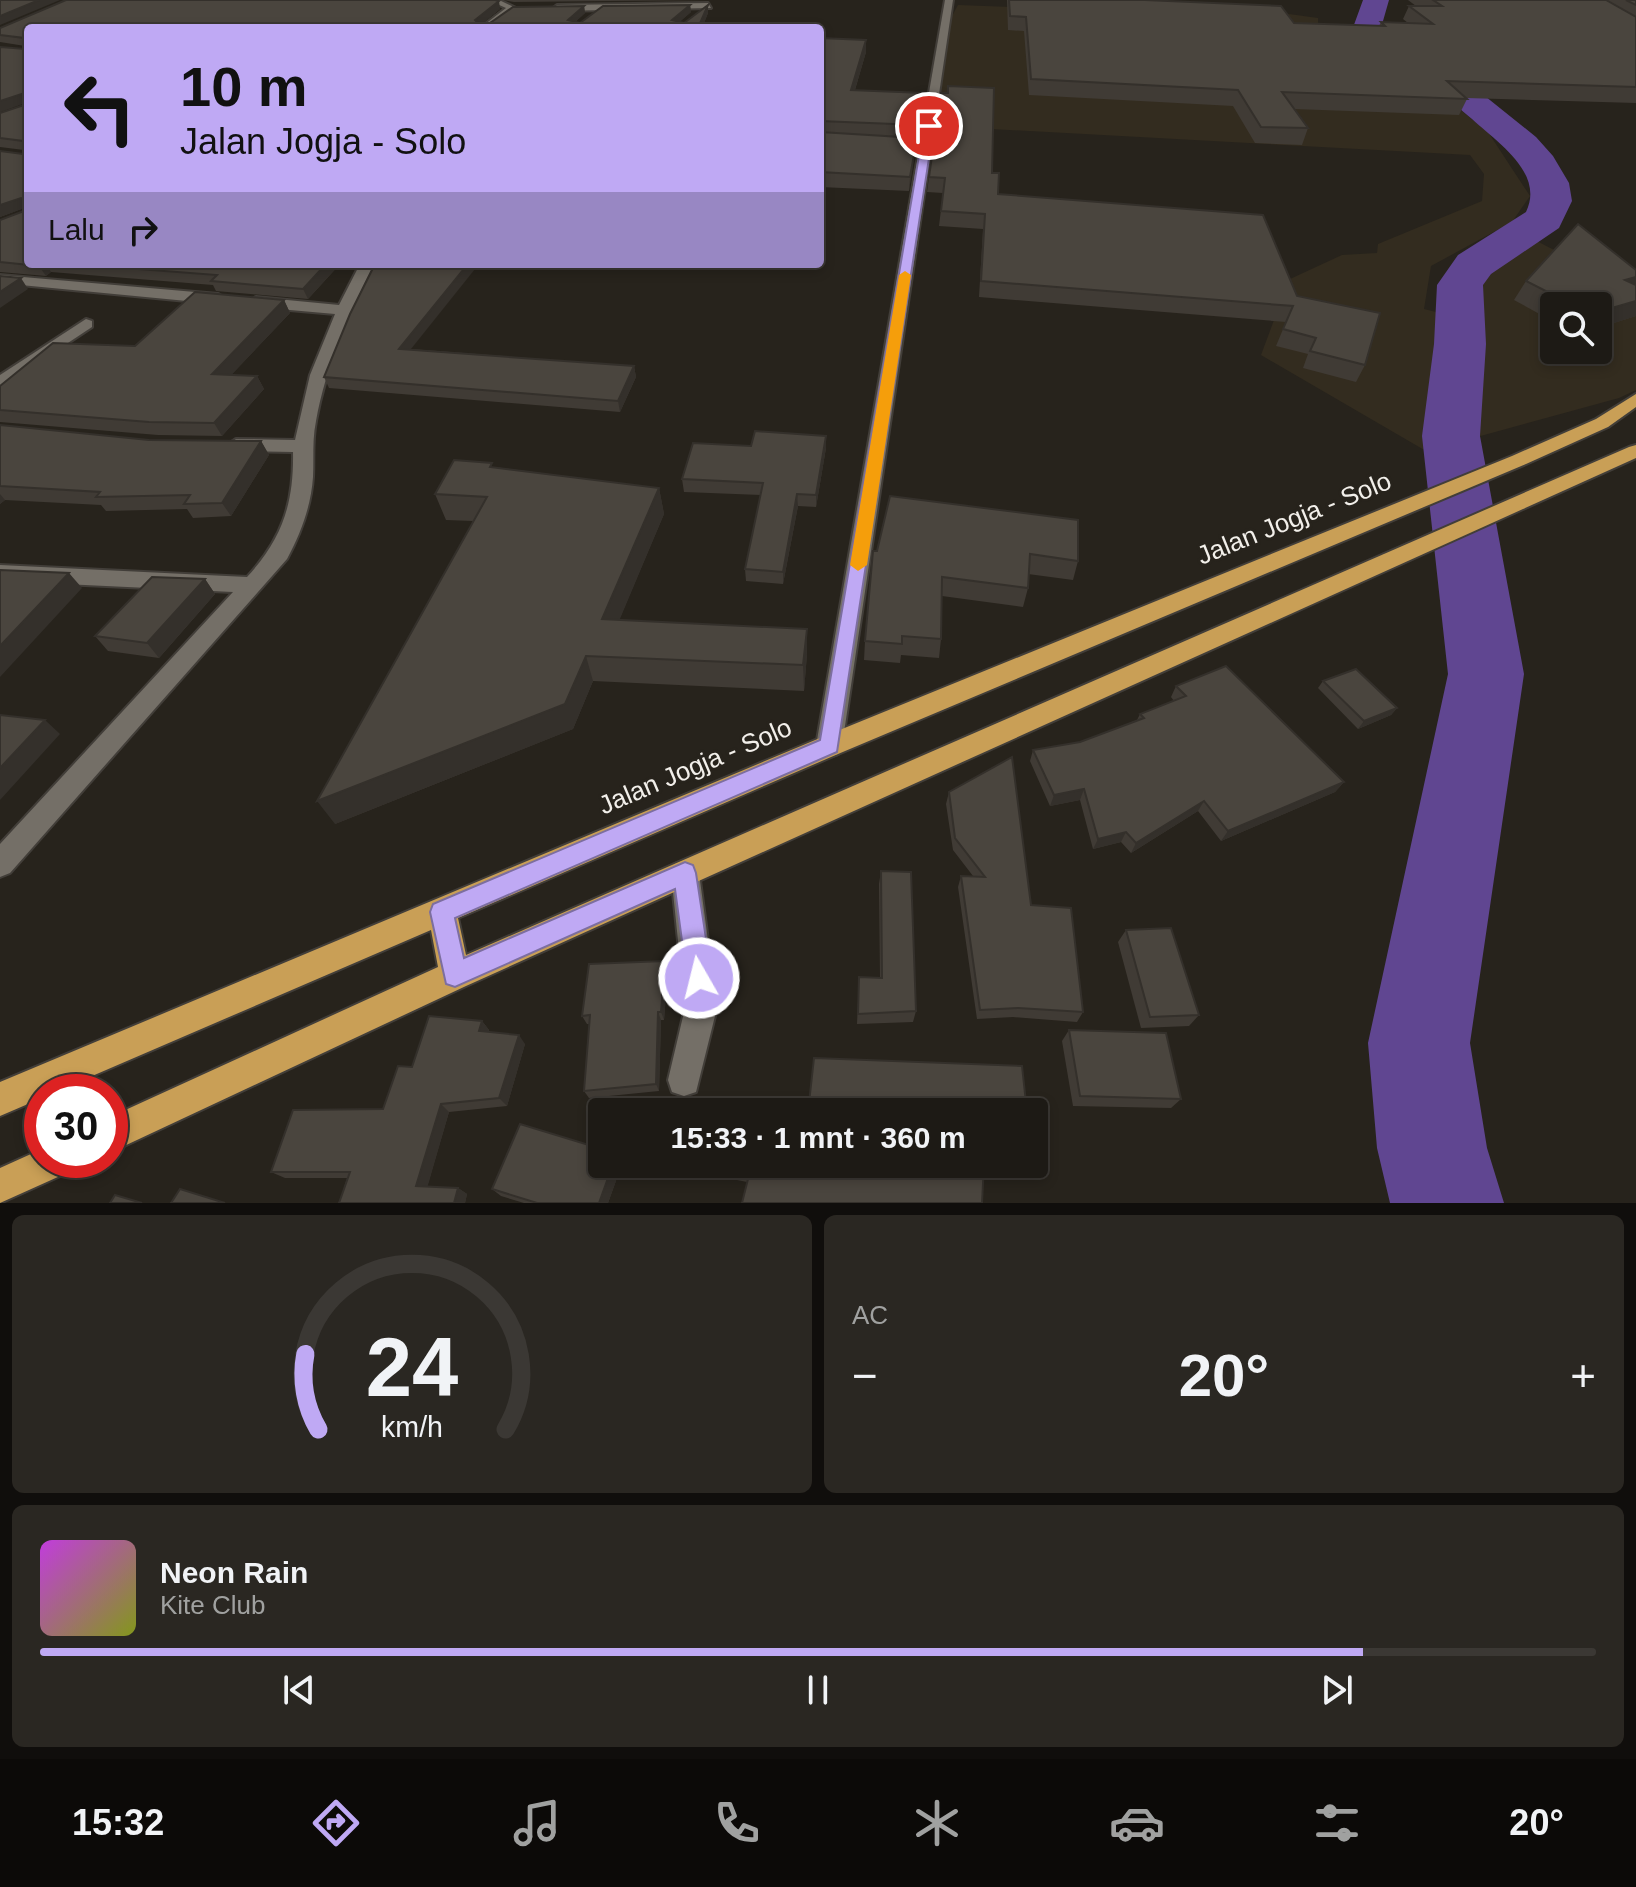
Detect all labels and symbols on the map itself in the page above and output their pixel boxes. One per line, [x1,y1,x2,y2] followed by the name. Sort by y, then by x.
[895,92,963,160] pin
[1193,465,1395,571] street label: Jalan Jogja - Solo
[594,712,796,820] street label: Jalan Jogja - Solo
[657,936,741,1020] position arrow
[24,1074,128,1178] speed limit sign: 30

